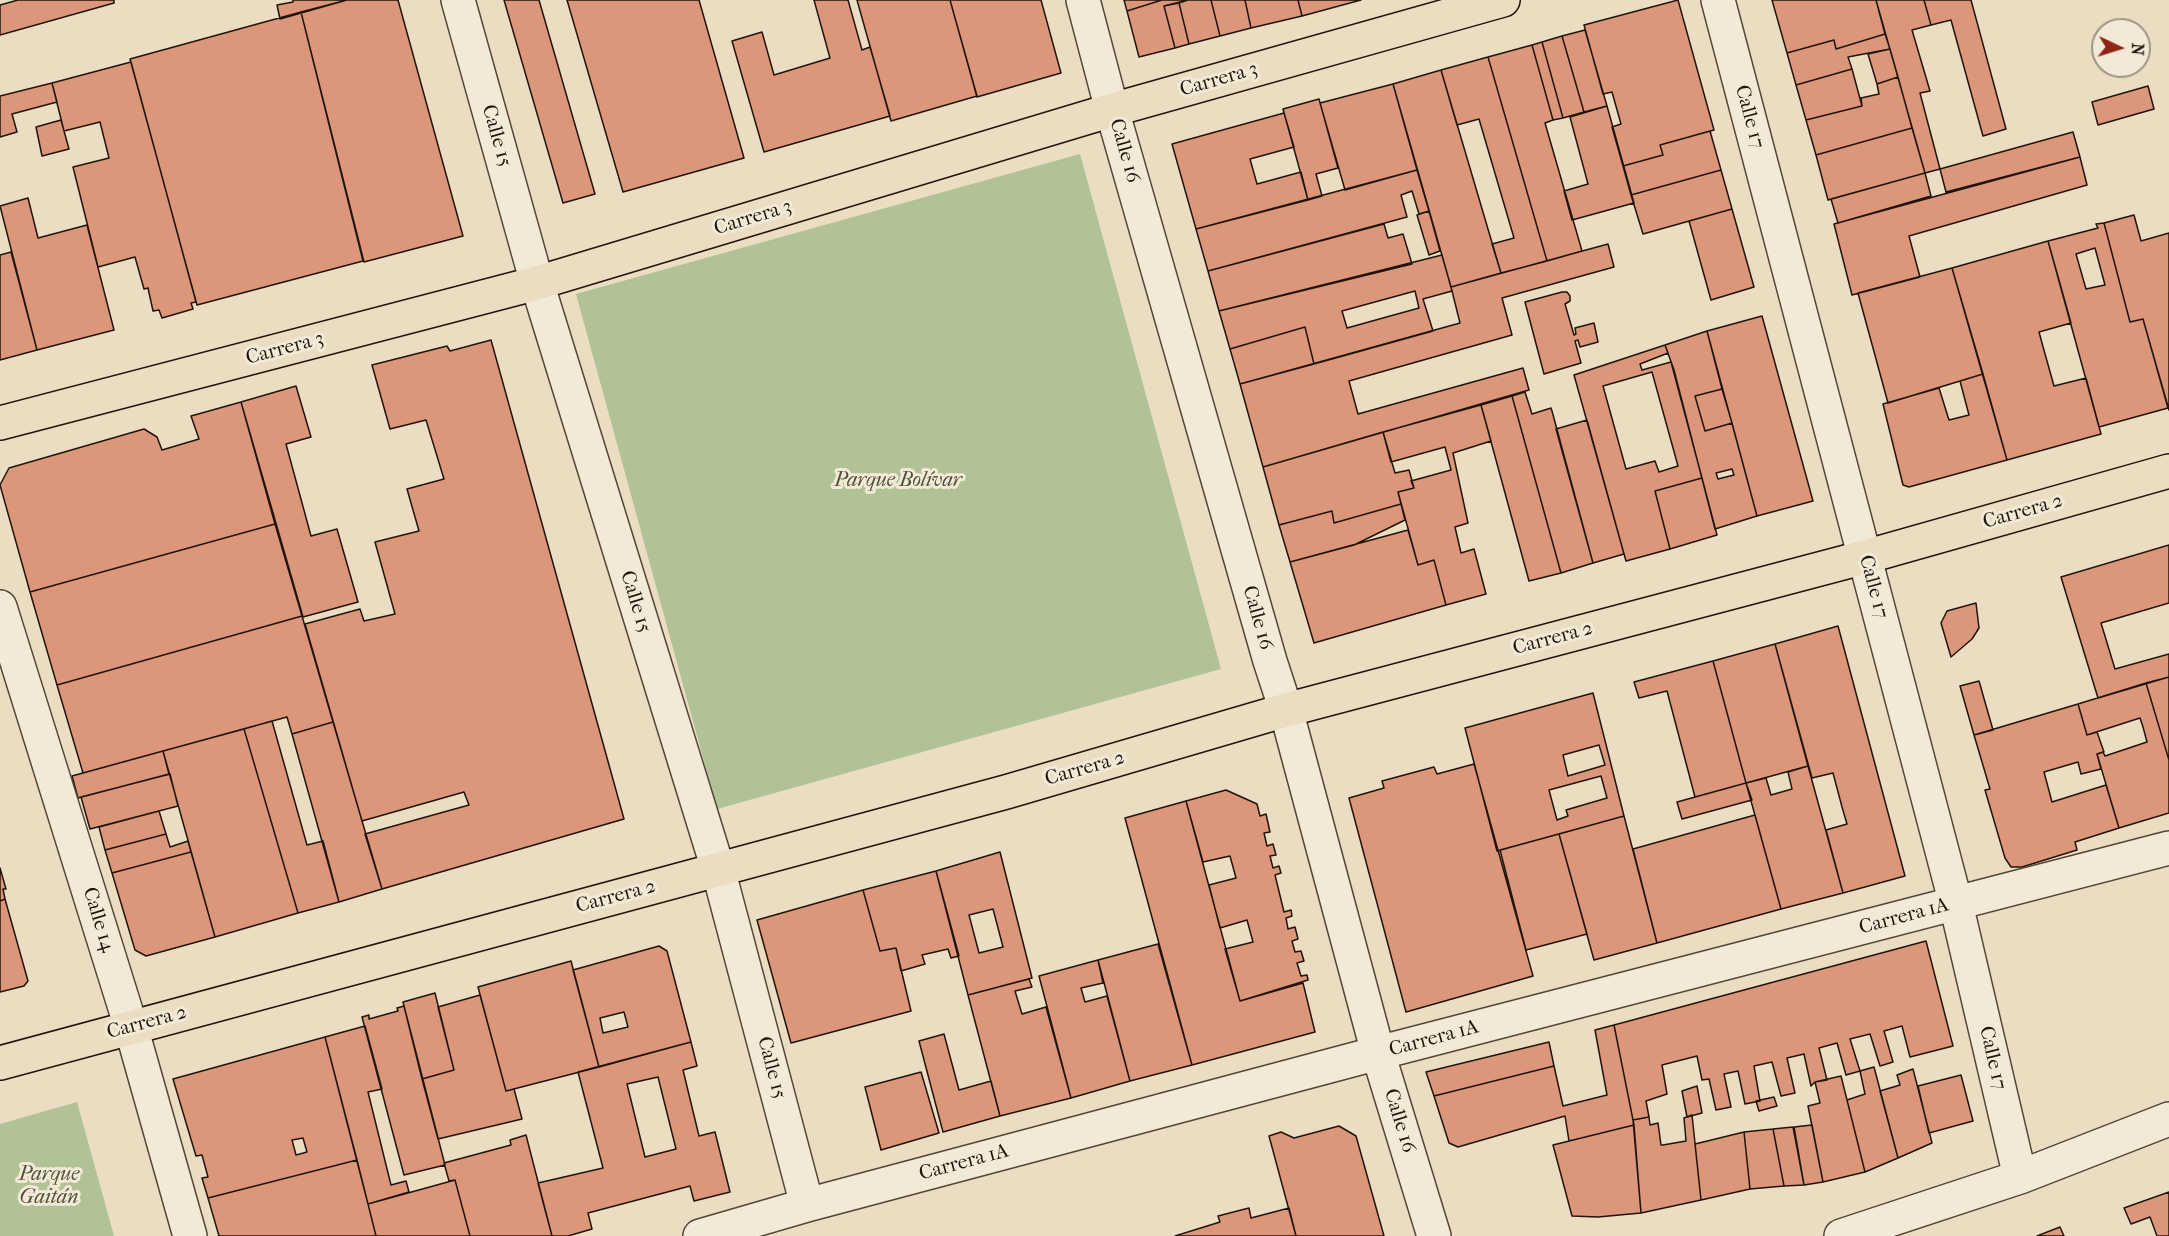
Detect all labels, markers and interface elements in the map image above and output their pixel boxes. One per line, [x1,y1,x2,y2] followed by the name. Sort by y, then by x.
[2091,18,2151,78] north arrow
[2128,42,2147,56] text: N
[1177,57,1261,103] street label: Carrera 3
[1729,83,1769,151] street label: Calle 17
[476,102,516,170] street label: Calle 15
[1103,116,1145,186] street label: Calle 16
[711,195,795,241] street label: Carrera 3
[243,327,327,371] street label: Carrera 3
[834,469,962,493] park label: Parque Bolívar
[1980,489,2066,535] street label: Carrera 2
[1853,553,1893,621] street label: Calle 17
[614,568,656,636] street label: Calle 15
[1236,583,1278,653] street label: Calle 16
[1510,617,1596,661] street label: Carrera 2
[1042,746,1128,792] street label: Carrera 2
[573,875,659,919] street label: Carrera 2
[77,885,119,955] street label: Calle 14
[1857,894,1951,940] street label: Carrera 1A
[104,1001,190,1045] street label: Carrera 2
[1387,1016,1481,1062] street label: Carrera 1A
[1973,1024,2011,1092] street label: Calle 17
[751,1034,791,1102] street label: Calle 15
[1378,1086,1420,1156] street label: Calle 16
[917,1140,1011,1186] street label: Carrera 1A
[19,1163,79,1210] park label: Parque Gaitán

